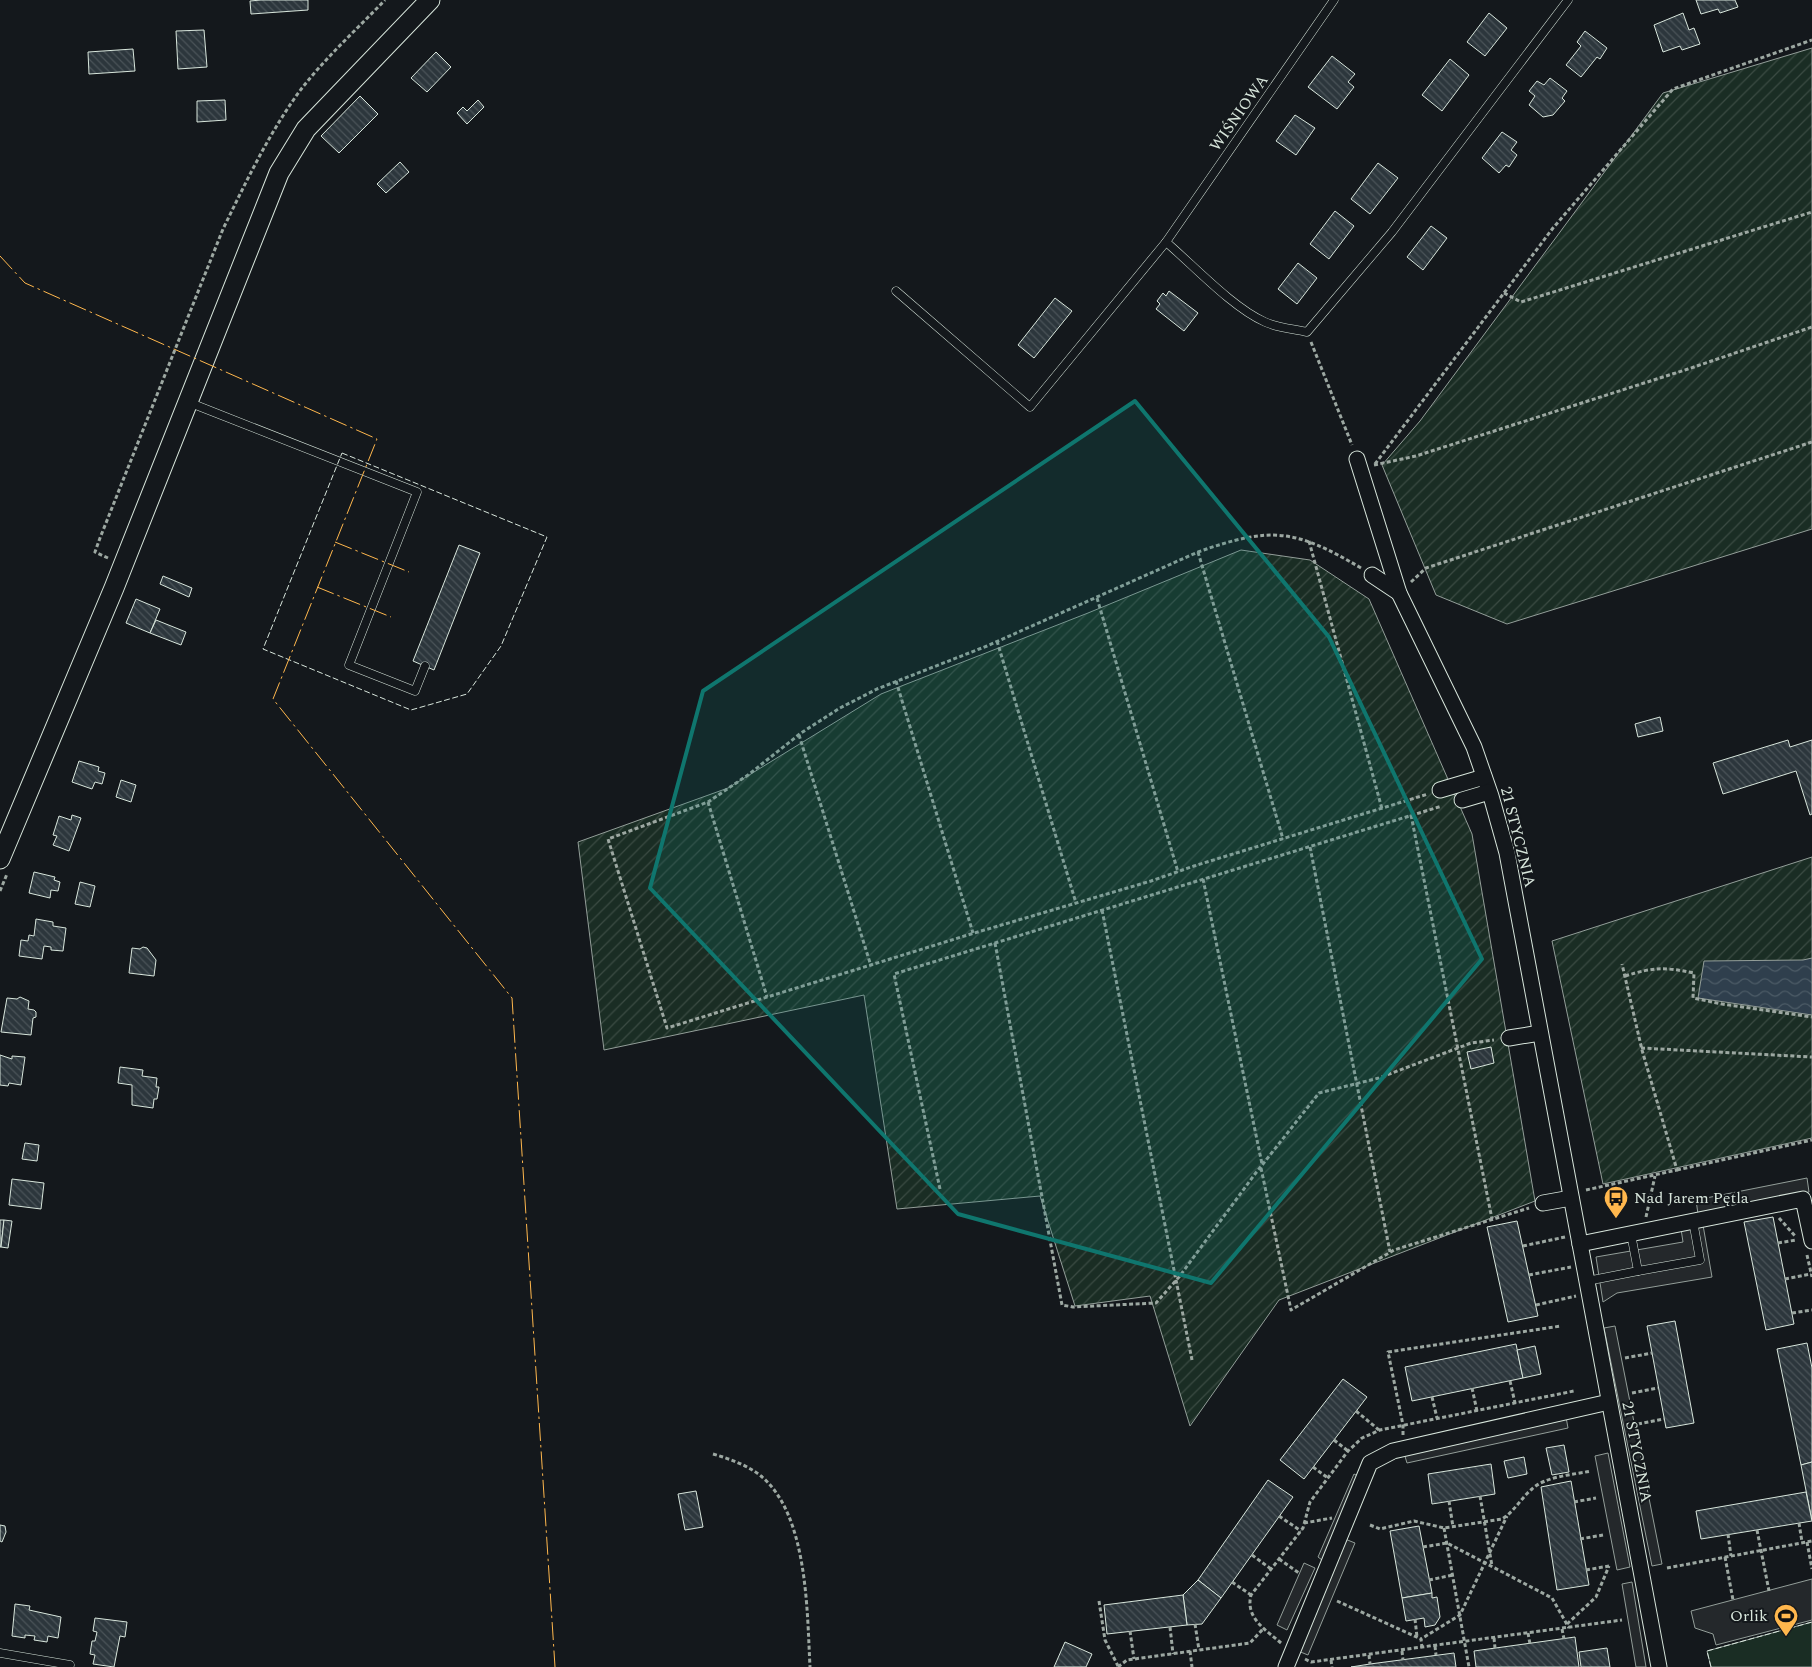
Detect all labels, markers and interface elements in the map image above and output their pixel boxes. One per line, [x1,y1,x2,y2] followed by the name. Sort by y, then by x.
[1204,70,1274,156] street label: WIŚNIOWA
[1494,784,1542,890] street label: 21 STYCZNIA
[1603,1185,1629,1219] bus stop icon: Nad Jarem Pętla
[1634,1186,1749,1210] place label: Nad Jarem Pętla
[1615,1399,1659,1505] street label: 21 STYCZNIA
[1773,1603,1799,1637] sports icon: Orlik
[1730,1604,1768,1628] place label: Orlik

